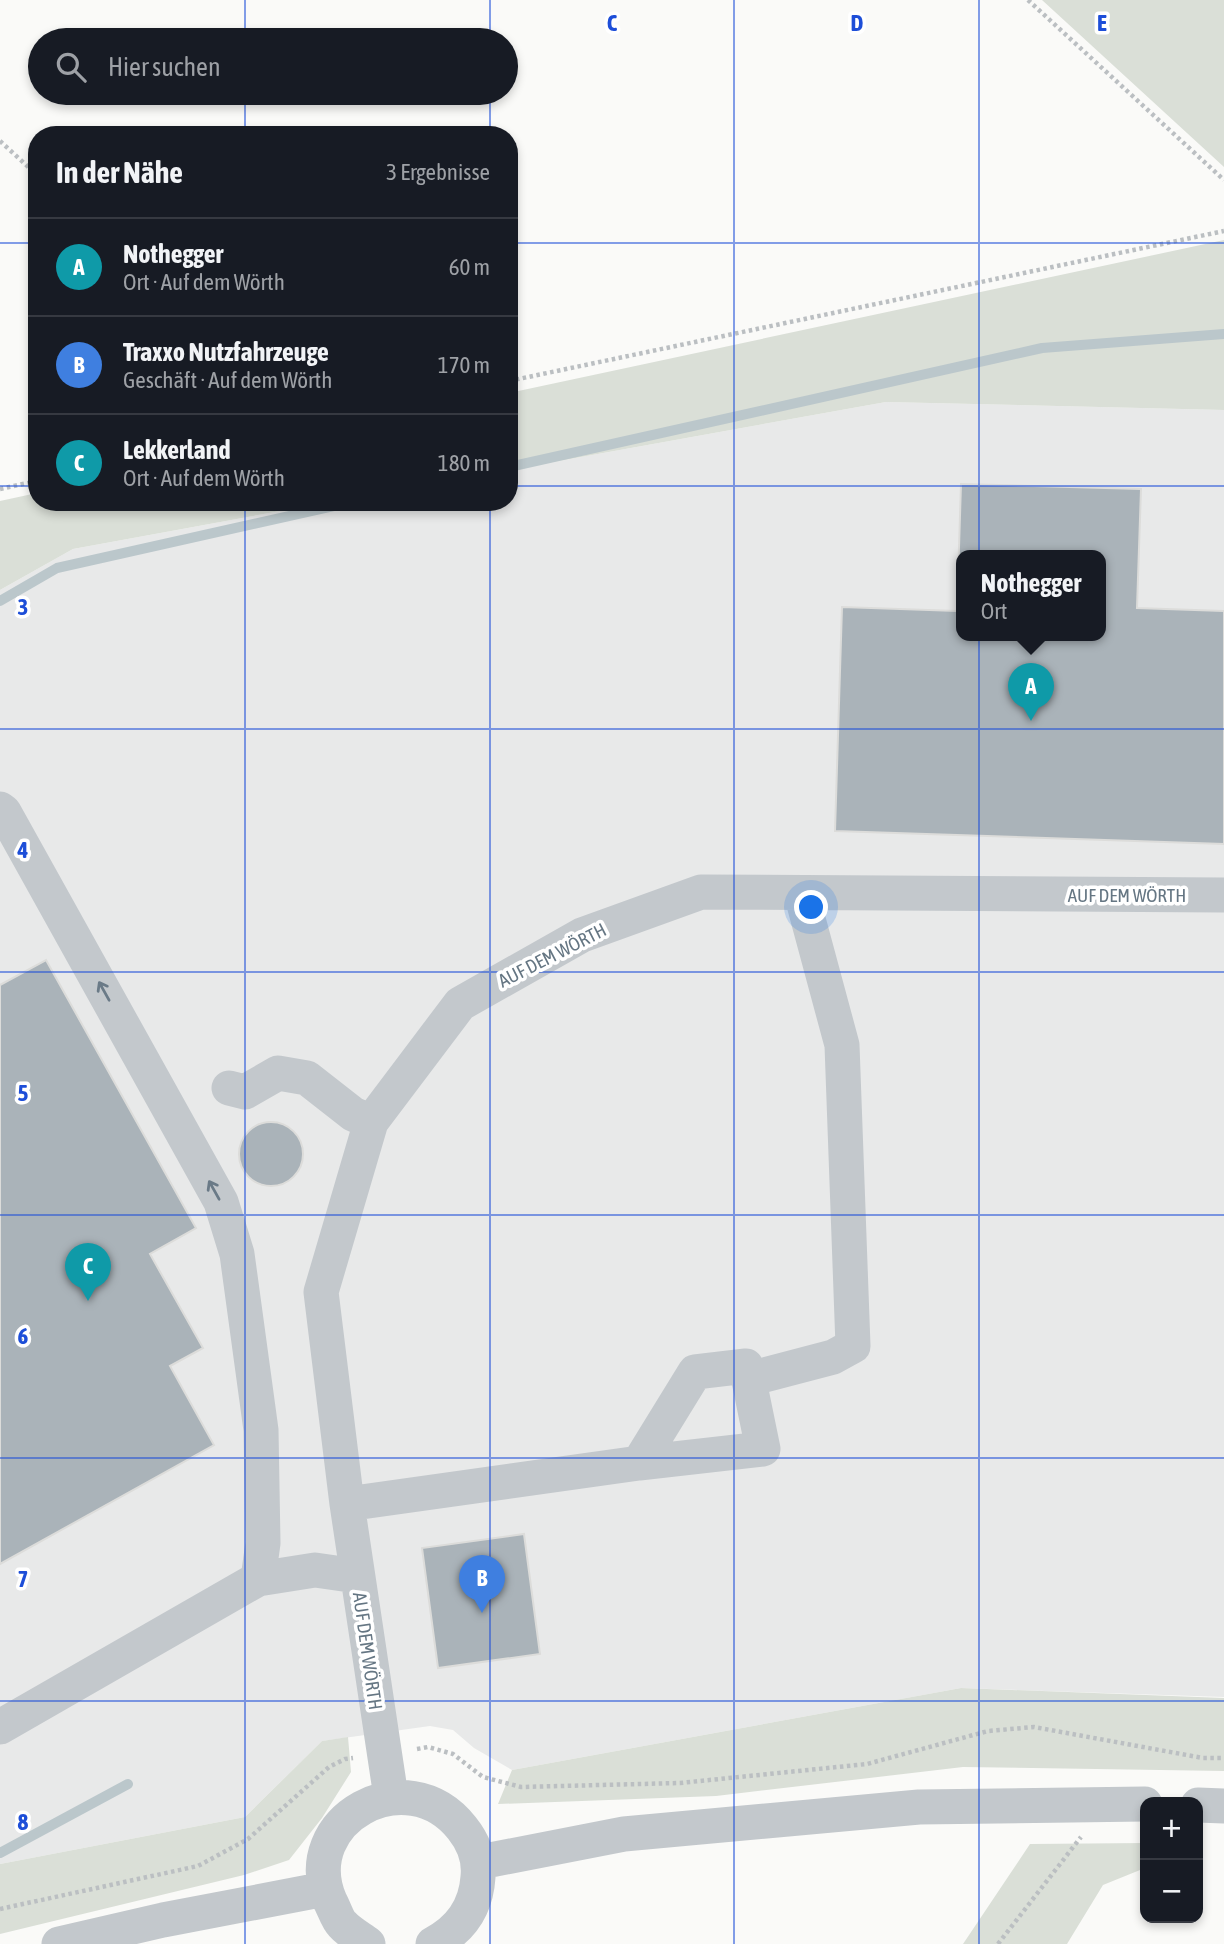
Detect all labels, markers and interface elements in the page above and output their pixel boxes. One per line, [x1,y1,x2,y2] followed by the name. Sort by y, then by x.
[607,10,618,36] text: C
[851,10,864,36] text: D
[1097,10,1107,36] text: E
[28,28,518,105] search box
[52,48,90,86] icon: search
[108,52,221,82] text: Hier suchen
[56,155,183,189] text: In der Nähe
[386,159,490,185] text: 3 Ergebnisse
[123,239,223,269] text: Nothegger
[73,254,85,280] text: A
[449,254,490,280] text: 60 m
[123,269,285,295] text: Ort · Auf dem Wörth
[123,337,329,367] text: Traxxo Nutzfahrzeuge
[74,352,84,378] text: B
[438,352,490,378] text: 170 m
[123,367,332,393] text: Geschäft · Auf dem Wörth
[123,435,231,465] text: Lekkerland
[74,450,84,476] text: C
[438,450,490,476] text: 180 m
[123,465,285,491] text: Ort · Auf dem Wörth
[956,550,1106,641] popup
[981,568,1081,598] text: Nothegger
[18,594,28,620] text: 3
[981,598,1007,624] text: Ort
[1008,663,1054,721] pin: A
[17,837,29,863] text: 4
[1068,884,1186,906] street label: AUF DEM WÖRTH
[794,890,828,924] your location
[494,918,610,992] street label: AUF DEM WÖRTH
[97,981,110,1002] one-way arrow
[18,1080,29,1106] text: 5
[207,1180,220,1201] one-way arrow
[65,1243,111,1301] pin: C
[18,1323,29,1349] text: 6
[459,1555,505,1613] pin: B
[18,1566,28,1592] text: 7
[349,1591,387,1711] street label: AUF DEM WÖRTH
[1140,1797,1203,1923] map controls
[1140,1797,1203,1860] button: +
[18,1809,29,1835] text: 8
[1140,1860,1203,1923] button: −

